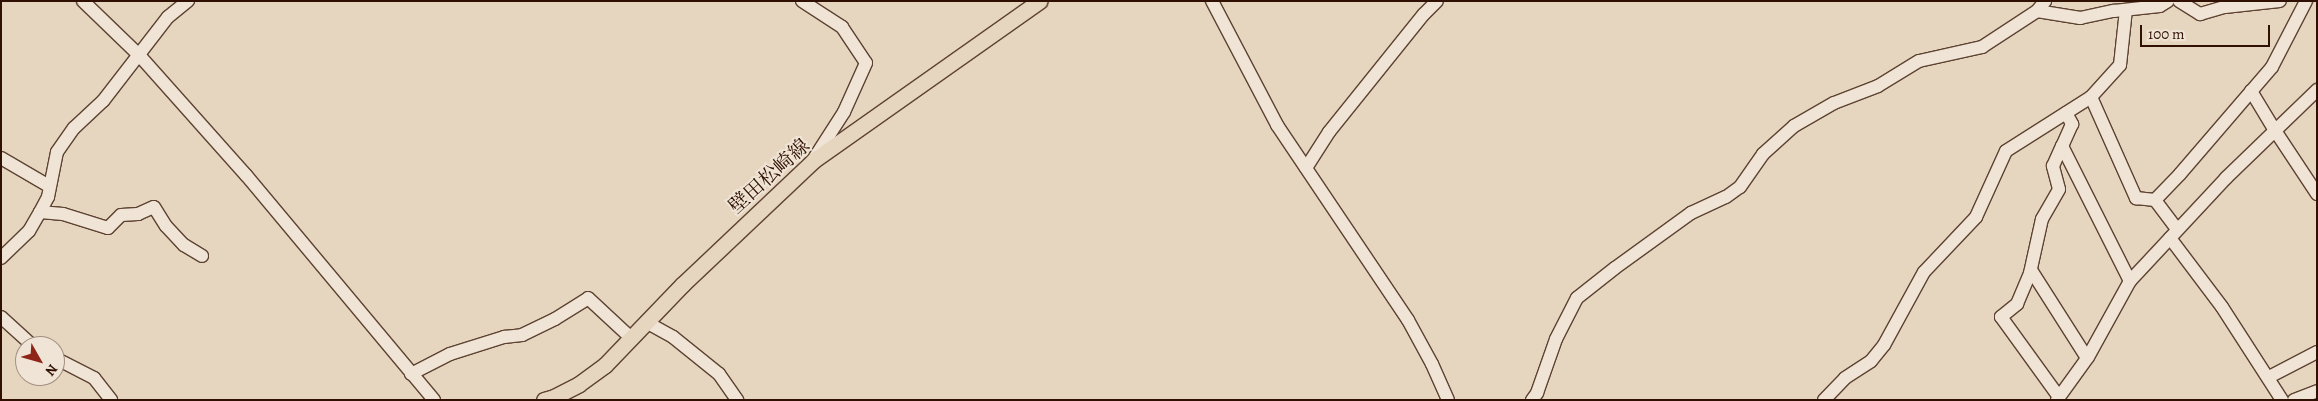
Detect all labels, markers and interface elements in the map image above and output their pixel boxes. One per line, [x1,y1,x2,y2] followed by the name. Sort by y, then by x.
[2143,15,2273,47] scale bar
[2148,24,2185,44] text: 100 m
[724,134,814,218] street label: 壁田松崎線
[15,336,65,386] north arrow
[41,360,62,380] text: N

